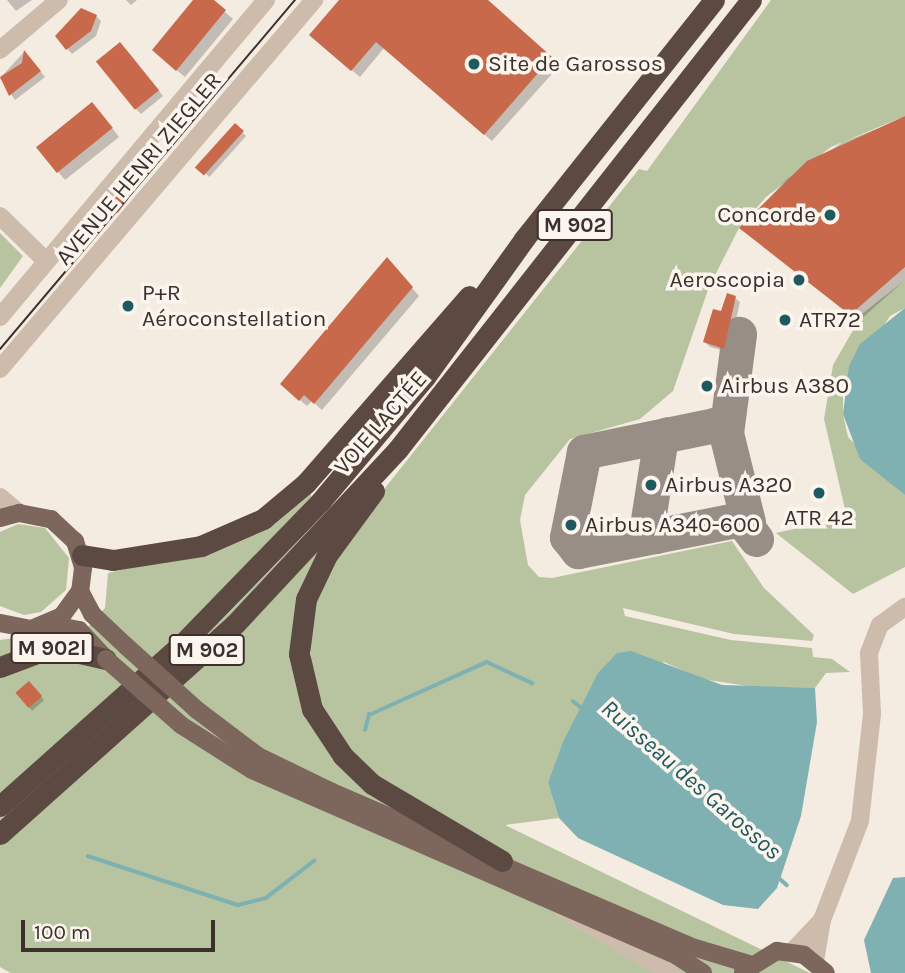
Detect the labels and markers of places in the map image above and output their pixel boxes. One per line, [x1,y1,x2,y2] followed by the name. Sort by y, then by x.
[488,50,663,78] place label: Site de Garossos
[466,56,482,72] marker: Site de Garossos
[717,201,816,229] place label: Concorde
[822,207,838,223] marker: Concorde
[670,266,785,294] place label: Aeroscopia
[791,272,807,288] marker: Aeroscopia
[142,279,326,333] place label: P+R Aéroconstellation
[120,298,136,314] marker: P+R Aéroconstellation
[799,306,861,334] place label: ATR72
[777,312,793,328] marker: ATR72
[721,372,849,400] place label: Airbus A380
[699,378,715,394] marker: Airbus A380
[665,471,792,499] place label: Airbus A320
[643,477,659,493] marker: Airbus A320
[811,485,827,501] marker: ATR 42
[784,504,854,532] place label: ATR 42
[585,511,760,539] place label: Airbus A340-600
[563,517,579,533] marker: Airbus A340-600

